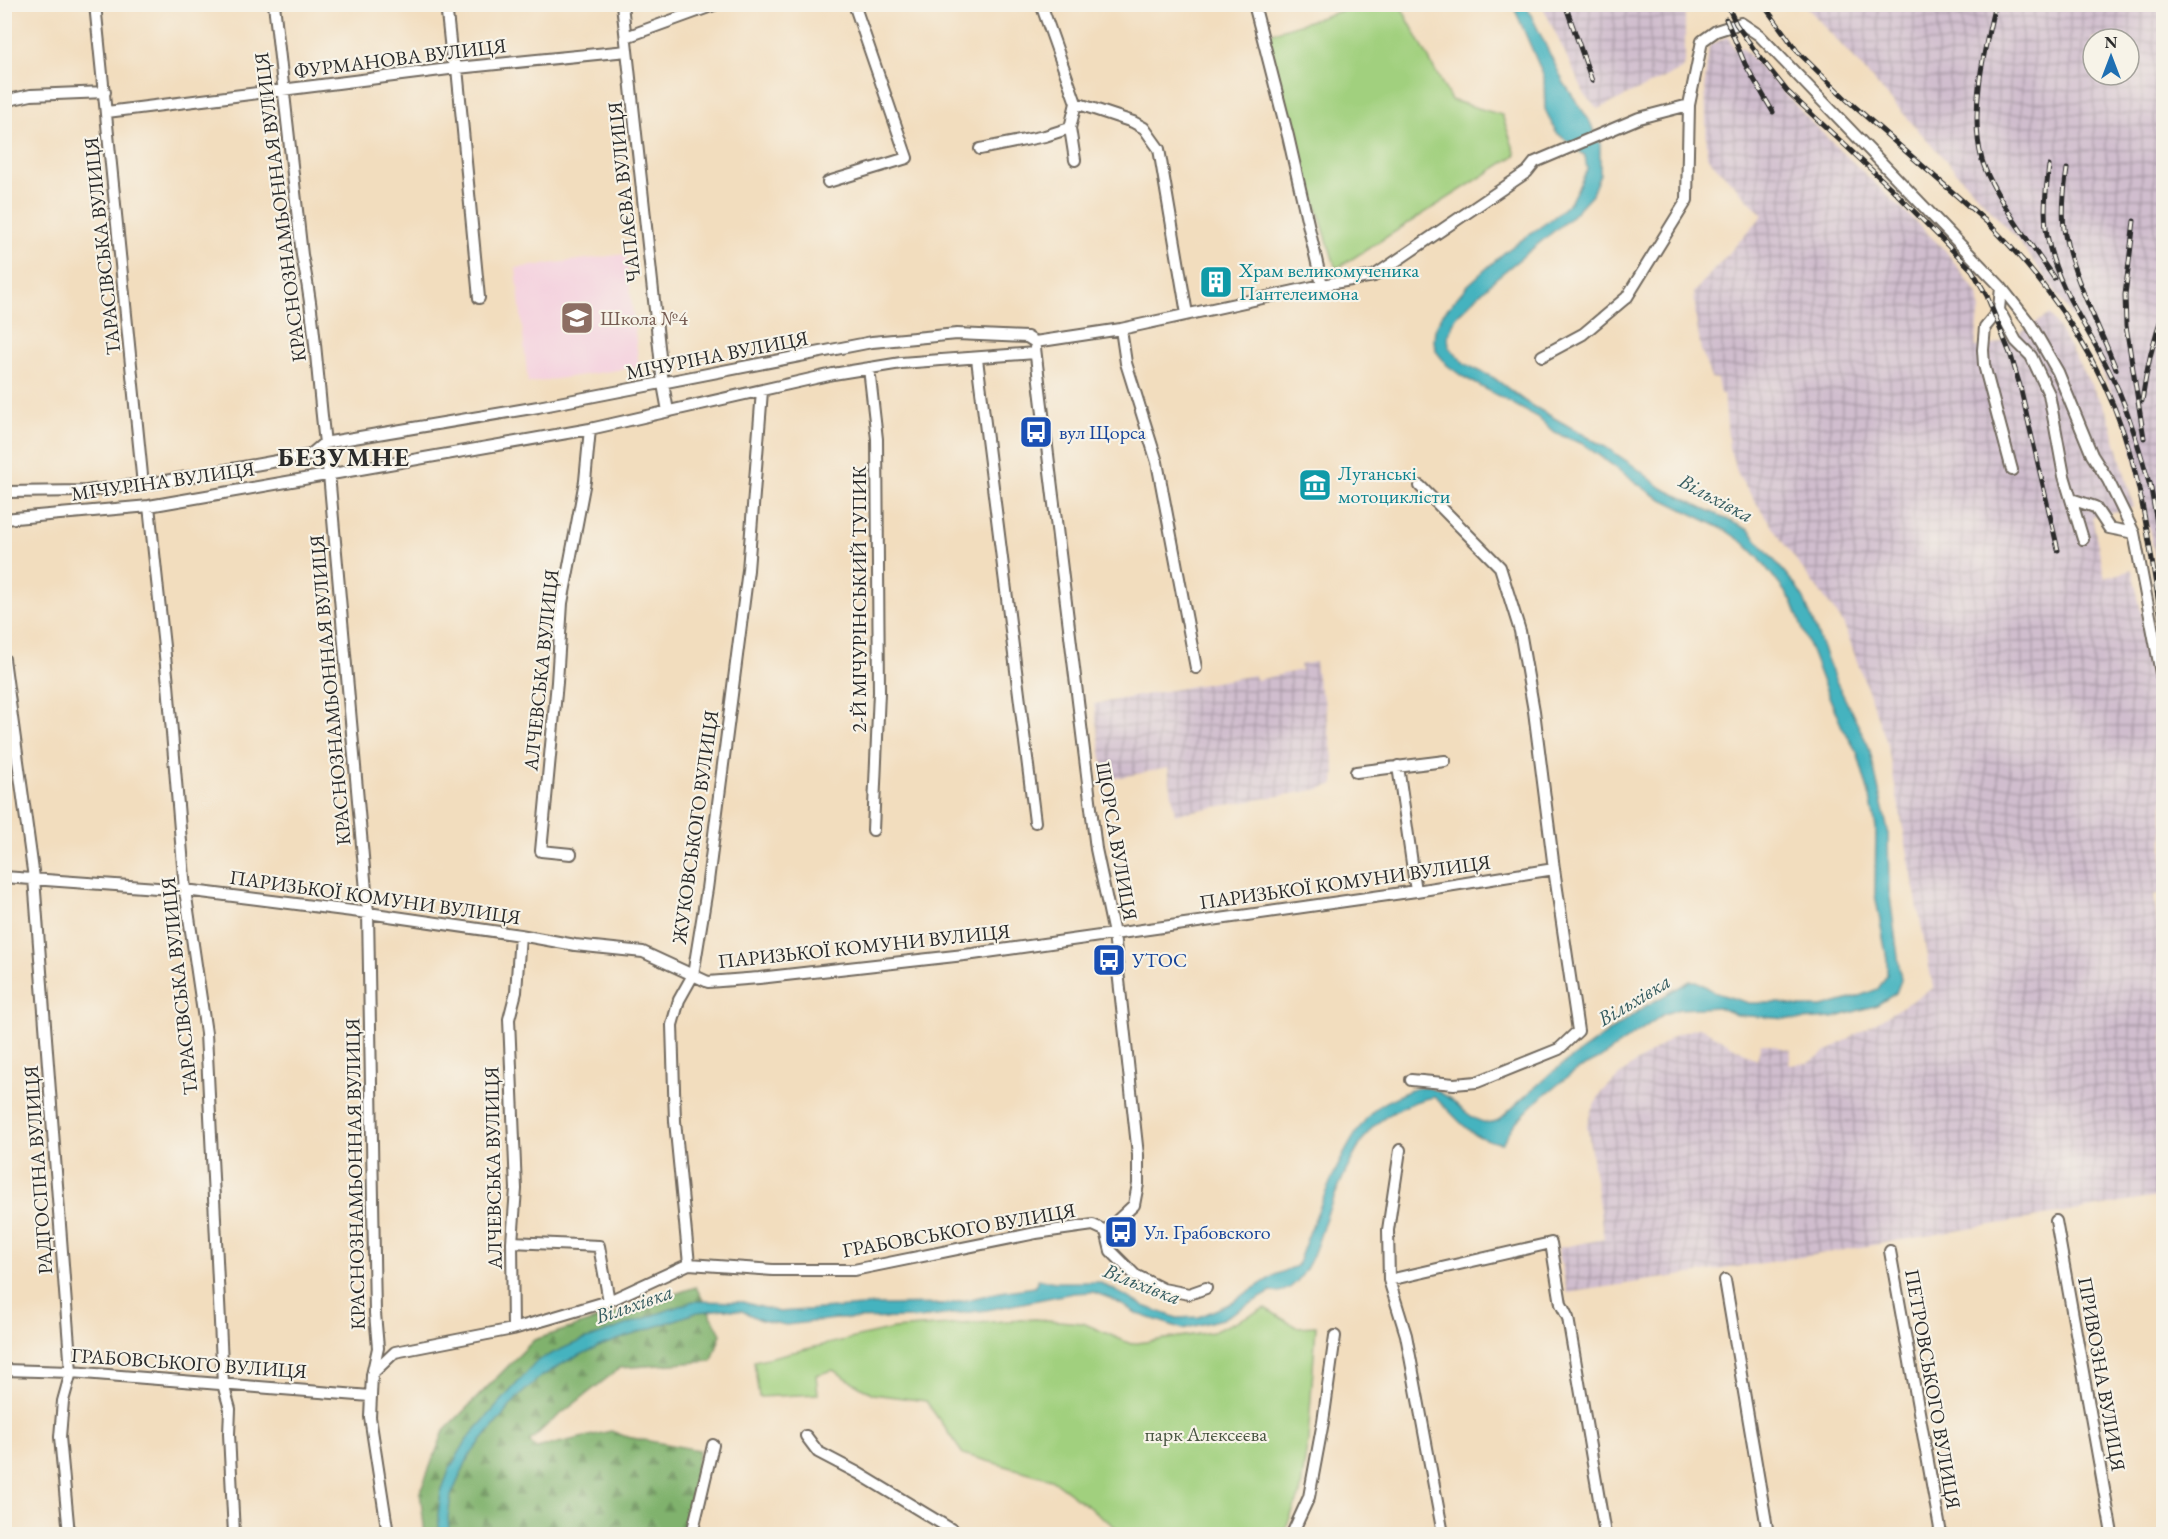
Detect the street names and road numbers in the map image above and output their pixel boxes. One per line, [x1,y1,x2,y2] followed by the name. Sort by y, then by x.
[292,32,508,84] street label: ФУРМАНОВА ВУЛИЦЯ
[248,51,312,363] street label: КРАСНОЗНАМЬОННАЯ ВУЛИЦЯ
[602,100,646,284] street label: ЧАПАЄВА ВУЛИЦЯ
[78,136,126,356] street label: ТАРАСІВСЬКА ВУЛИЦЯ
[624,325,810,385] street label: МІЧУРІНА ВУЛИЦЯ
[70,455,256,507] street label: МІЧУРІНА ВУЛИЦЯ
[846,465,872,732] street label: 2-Й МІЧУРІНСЬКИЙ ТУПИК
[303,533,357,847] street label: КРАСНОЗНАМЬОННАЯ ВУЛИЦЯ
[517,568,565,773] street label: АЛЧЕВСЬКА ВУЛИЦЯ
[666,709,724,946] street label: ЖУКОВСЬКОГО ВУЛИЦЯ
[1090,759,1144,923] street label: ЩОРСА ВУЛИЦЯ
[1198,849,1492,915] street label: ПАРИЗЬКОЇ КОМУНИ ВУЛИЦЯ
[228,864,522,930] street label: ПАРИЗЬКОЇ КОМУНИ ВУЛИЦЯ
[155,876,203,1096] street label: ТАРАСІВСЬКА ВУЛИЦЯ
[717,918,1011,974] street label: ПАРИЗЬКОЇ КОМУНИ ВУЛИЦЯ
[339,1018,371,1330] street label: КРАСНОЗНАМЬОННАЯ ВУЛИЦЯ
[18,1065,58,1275] street label: РАДГОСПНА ВУЛИЦЯ
[478,1066,508,1271] street label: АЛЧЕВСЬКА ВУЛИЦЯ
[840,1197,1078,1263] street label: ГРАБОВСЬКОГО ВУЛИЦЯ
[1899,1267,1967,1511] street label: ПЕТРОВСЬКОГО ВУЛИЦЯ
[2072,1275,2132,1473] street label: ПРИВОЗНА ВУЛИЦЯ
[70,1342,308,1384] street label: ГРАБОВСЬКОГО ВУЛИЦЯ

